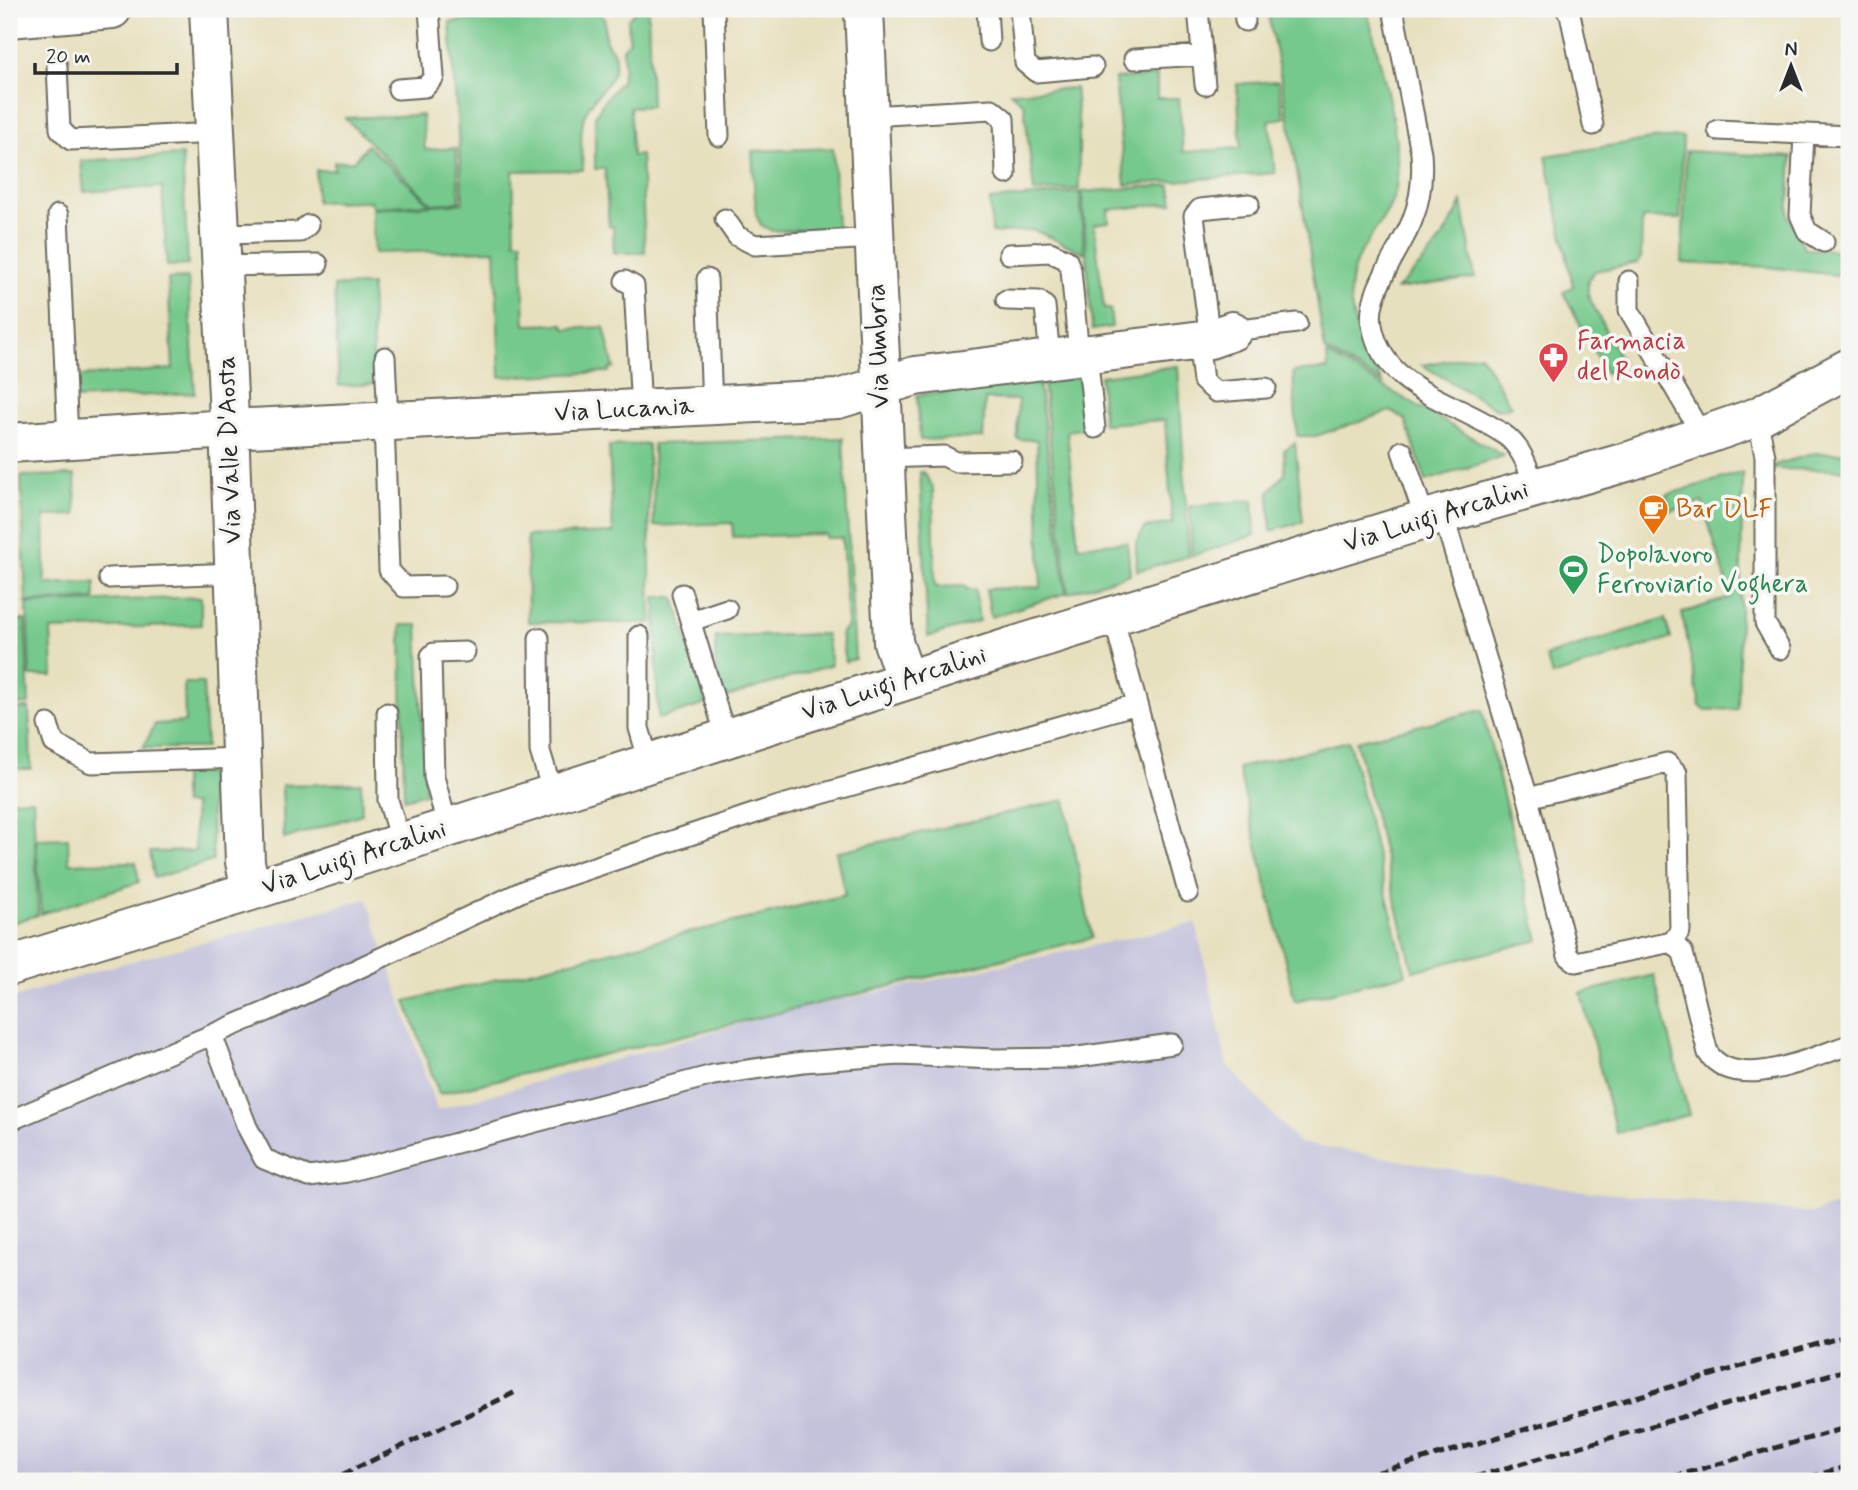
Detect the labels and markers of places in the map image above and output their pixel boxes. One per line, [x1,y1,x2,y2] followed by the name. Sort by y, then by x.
[1577,325,1686,389] place label: Farmacia del Rondò
[1537,340,1571,384] pharmacy icon: Farmacia del Rondò
[1636,493,1670,537] cafe icon: Bar DLF
[1676,493,1773,527] place label: Bar DLF
[1597,538,1808,605] place label: Dopolavoro Ferroviario Voghera
[1557,553,1591,597] sports icon: Dopolavoro Ferroviario Voghera

